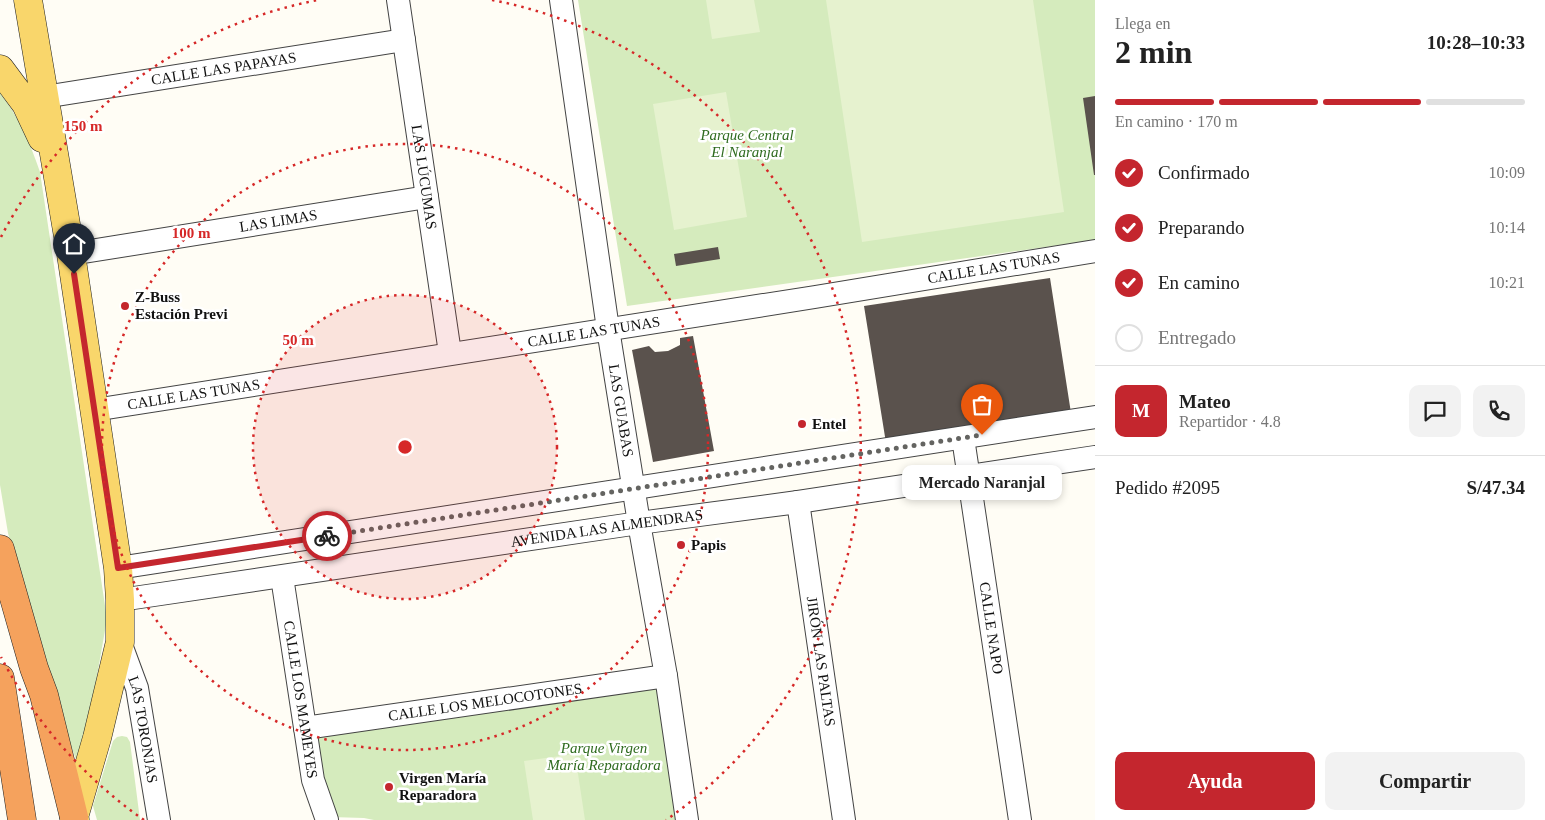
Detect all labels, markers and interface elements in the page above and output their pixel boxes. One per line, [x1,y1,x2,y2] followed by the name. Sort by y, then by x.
[1115,15,1171,32] text: Llega en
[1427,32,1525,53] text: 10:28–10:33
[1115,34,1192,70] text: 2 min
[150,49,298,88] street label: CALLE LAS PAPAYAS
[1115,113,1238,130] text: En camino · 170 m
[64,118,103,134] text: 150 m
[408,124,440,230] street label: LAS LÚCUMAS
[699,127,794,160] park label: Parque Central El Naranjal
[1115,159,1143,187] icon: check
[1158,162,1250,183] text: Confirmado
[1489,164,1525,181] text: 10:09
[238,207,319,235] street label: LAS LIMAS
[1115,214,1143,242] icon: check
[1158,217,1245,238] text: Preparando
[1489,219,1525,236] text: 10:14
[53,223,95,274] pin
[172,225,211,241] text: 100 m
[60,230,88,258] icon: home
[926,249,1061,286] street label: CALLE LAS TUNAS
[1115,269,1143,297] icon: check
[1158,272,1240,293] text: En camino
[1489,274,1525,291] text: 10:21
[135,289,228,322] place label: Z-Buss Estación Previ
[119,300,131,312] marker: Z-Buss Estación Previ
[526,313,661,350] street label: CALLE LAS TUNAS
[1158,327,1236,348] text: Entregado
[282,332,314,348] text: 50 m
[606,363,636,458] street label: LAS GUABAS
[126,376,261,413] street label: CALLE LAS TUNAS
[961,384,1003,435] pin
[1409,385,1461,437] button: chat
[1473,385,1525,437] button: phone
[968,391,996,419] icon: bag
[1179,391,1231,412] text: Mateo
[1132,400,1150,421] text: M
[1179,413,1281,430] text: Repartidor · 4.8
[812,416,846,432] place label: Entel
[796,418,808,430] marker: Entel
[396,438,414,456] centre of rings
[902,465,1062,500] callout: Mercado Naranjal
[919,474,1045,491] text: Mercado Naranjal
[1115,477,1220,498] text: Pedido #2095
[1466,477,1525,498] text: S/47.34
[510,507,704,550] street label: AVENIDA LAS ALMENDRAS
[302,511,352,561] courier
[313,522,341,550] icon: bike
[691,537,726,553] place label: Papis
[675,539,687,551] marker: Papis
[977,581,1006,675] street label: CALLE NAPO
[804,595,838,727] street label: JIRÓN LAS PALTAS
[281,620,321,780] street label: CALLE LOS MAMEYES
[125,674,161,784] street label: LAS TORONJAS
[387,680,583,724] street label: CALLE LOS MELOCOTONES
[546,740,661,773] park label: Parque Virgen María Reparadora
[1115,752,1315,810] button: Ayuda
[1325,752,1525,810] button: Compartir
[399,770,487,803] place label: Virgen María Reparadora
[383,781,395,793] marker: Virgen María Reparadora

